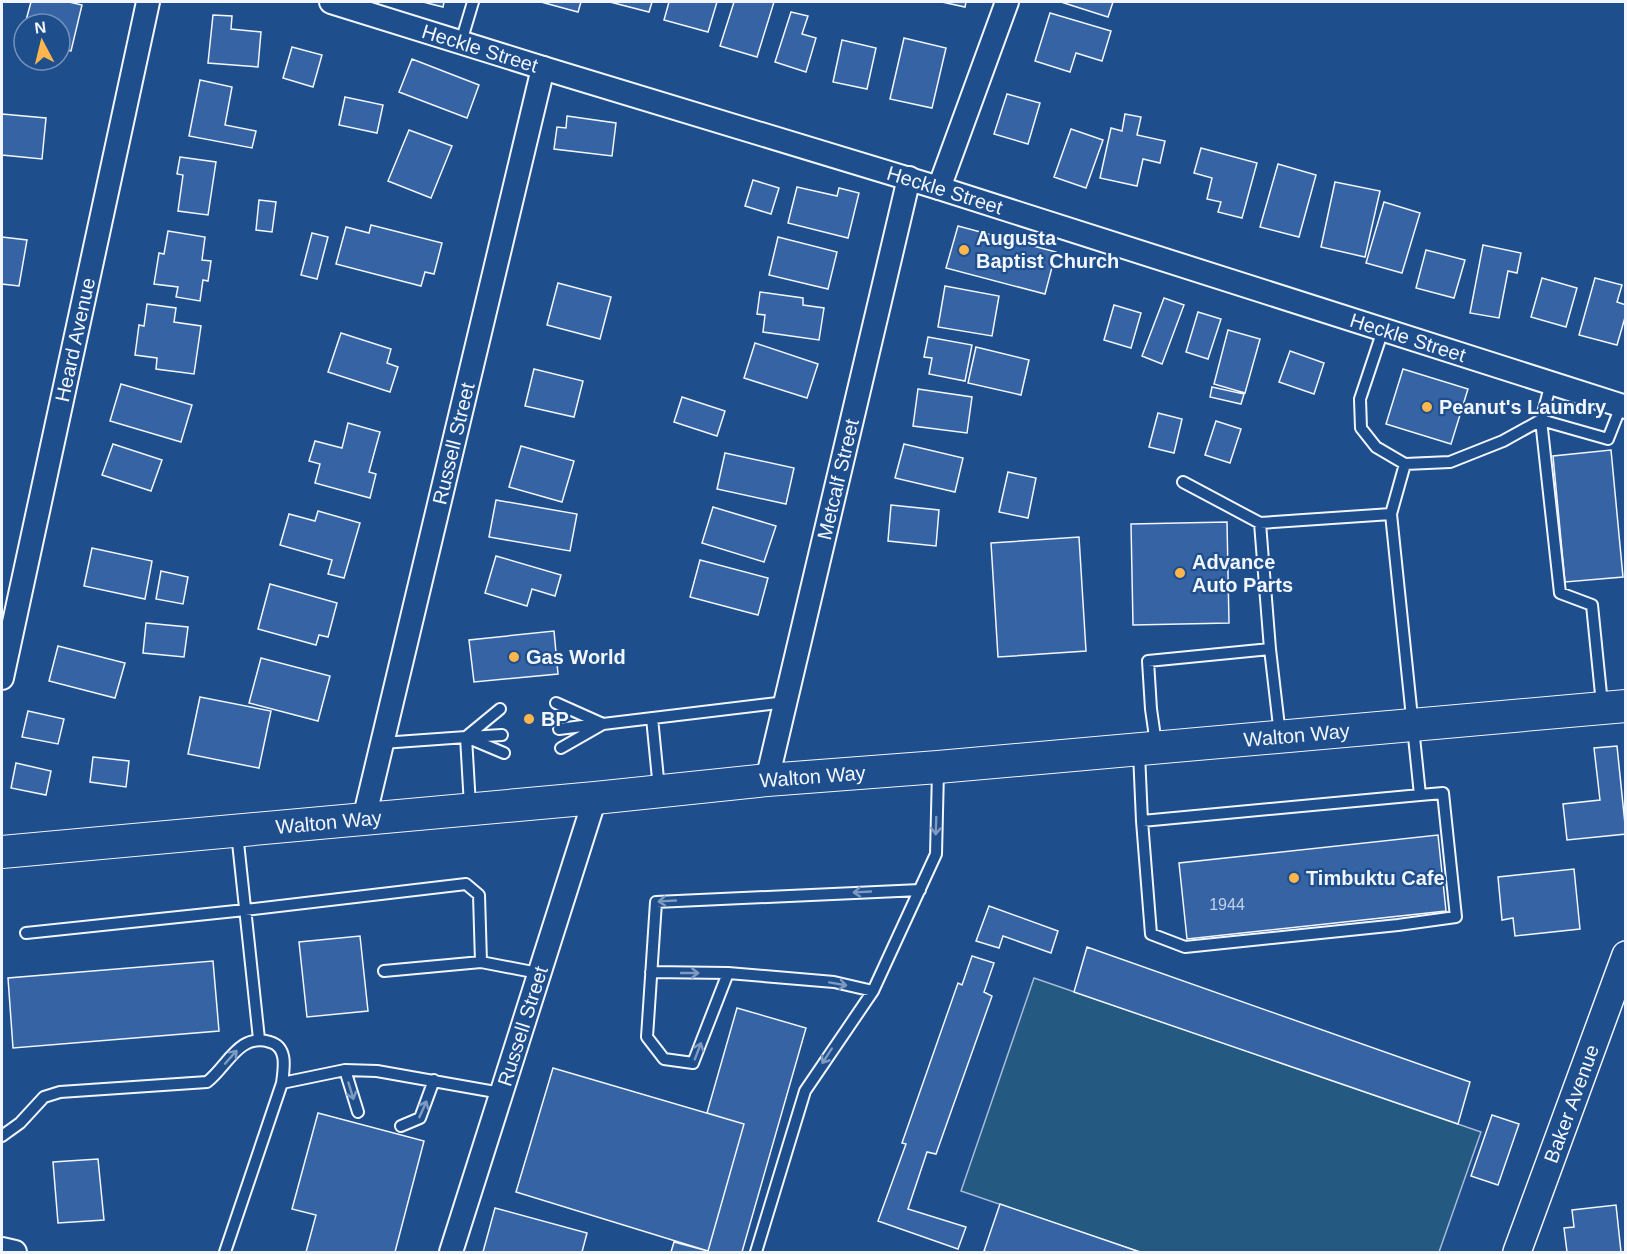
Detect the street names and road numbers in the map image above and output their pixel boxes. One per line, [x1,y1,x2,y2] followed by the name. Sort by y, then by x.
[419,20,541,77] street label: Heckle Street
[884,162,1006,219] street label: Heckle Street
[51,276,99,404] street label: Heard Avenue
[1347,309,1469,366] street label: Heckle Street
[428,380,479,507] street label: Russell Street
[813,416,863,542] street label: Metcalf Street
[1243,720,1351,751] street label: Walton Way
[759,762,866,792] street label: Walton Way
[275,806,383,838] street label: Walton Way
[493,963,552,1089] street label: Russell Street
[1540,1042,1603,1166] street label: Baker Avenue

